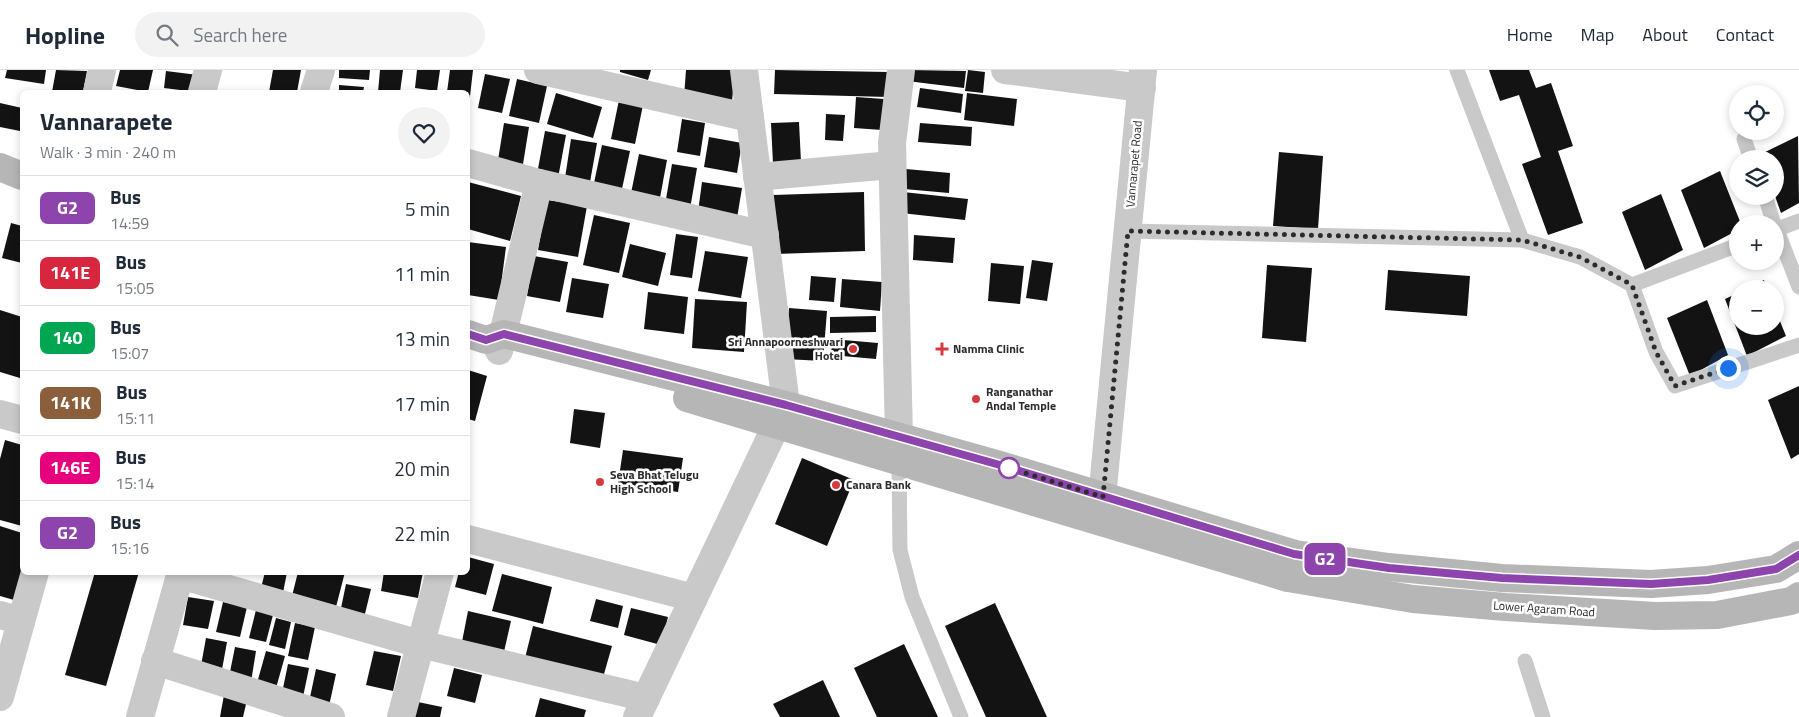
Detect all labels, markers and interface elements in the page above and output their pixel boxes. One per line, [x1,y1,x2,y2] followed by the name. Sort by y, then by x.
[135,12,485,57] search box
[25,17,105,53] text: Hopline
[193,20,287,49] text: Search here
[153,21,181,49] icon: search
[1507,21,1553,48] text: Home
[1581,21,1614,48] text: Map
[1642,21,1688,48] text: About
[1716,21,1774,48] text: Contact
[1729,85,1784,335] map controls
[1729,85,1784,140] button: locate
[40,103,172,139] text: Vannarapete
[398,107,450,159] button: heart
[1120,120,1147,208] street label: Vannarapet Road
[40,140,176,164] text: Walk · 3 min · 240 m
[1729,150,1784,205] button: layers
[110,182,141,211] text: Bus
[57,194,78,221] text: G2
[405,194,450,223] text: 5 min
[110,211,149,235] text: 14:59
[1729,215,1784,270] button: +
[115,247,146,276] text: Bus
[50,259,90,286] text: 141E
[394,259,450,288] text: 11 min
[115,276,155,300] text: 15:05
[1729,280,1784,335] button: −
[110,312,141,341] text: Bus
[52,324,83,351] text: 140
[394,324,450,353] text: 13 min
[728,332,843,365] place label: Sri Annapoorneshwari Hotel
[953,339,1024,358] place label: Namma Clinic
[110,341,149,365] text: 15:07
[935,342,949,356] marker: Namma Clinic
[847,343,859,355] marker: Sri Annapoorneshwari Hotel
[1716,356,1741,381] your location
[116,377,147,406] text: Bus
[986,382,1056,415] place label: Ranganathar Andal Temple
[50,389,91,416] text: 141K
[394,389,450,418] text: 17 min
[970,393,982,405] marker: Ranganathar Andal Temple
[116,406,155,430] text: 15:11
[115,442,146,471] text: Bus
[50,454,90,481] text: 146E
[394,454,450,483] text: 20 min
[998,457,1020,479] unlabelled marker
[610,465,699,498] place label: Seva Bhat Telugu High School
[115,471,155,495] text: 15:14
[846,475,912,494] place label: Canara Bank
[594,476,606,488] marker: Seva Bhat Telugu High School
[830,479,842,491] marker: Canara Bank
[110,507,141,536] text: Bus
[57,519,78,546] text: G2
[394,519,450,548] text: 22 min
[110,536,149,560] text: 15:16
[1302,543,1348,575] line badge: G2
[1314,545,1336,572] text: G2
[1493,595,1596,622] street label: Lower Agaram Road

